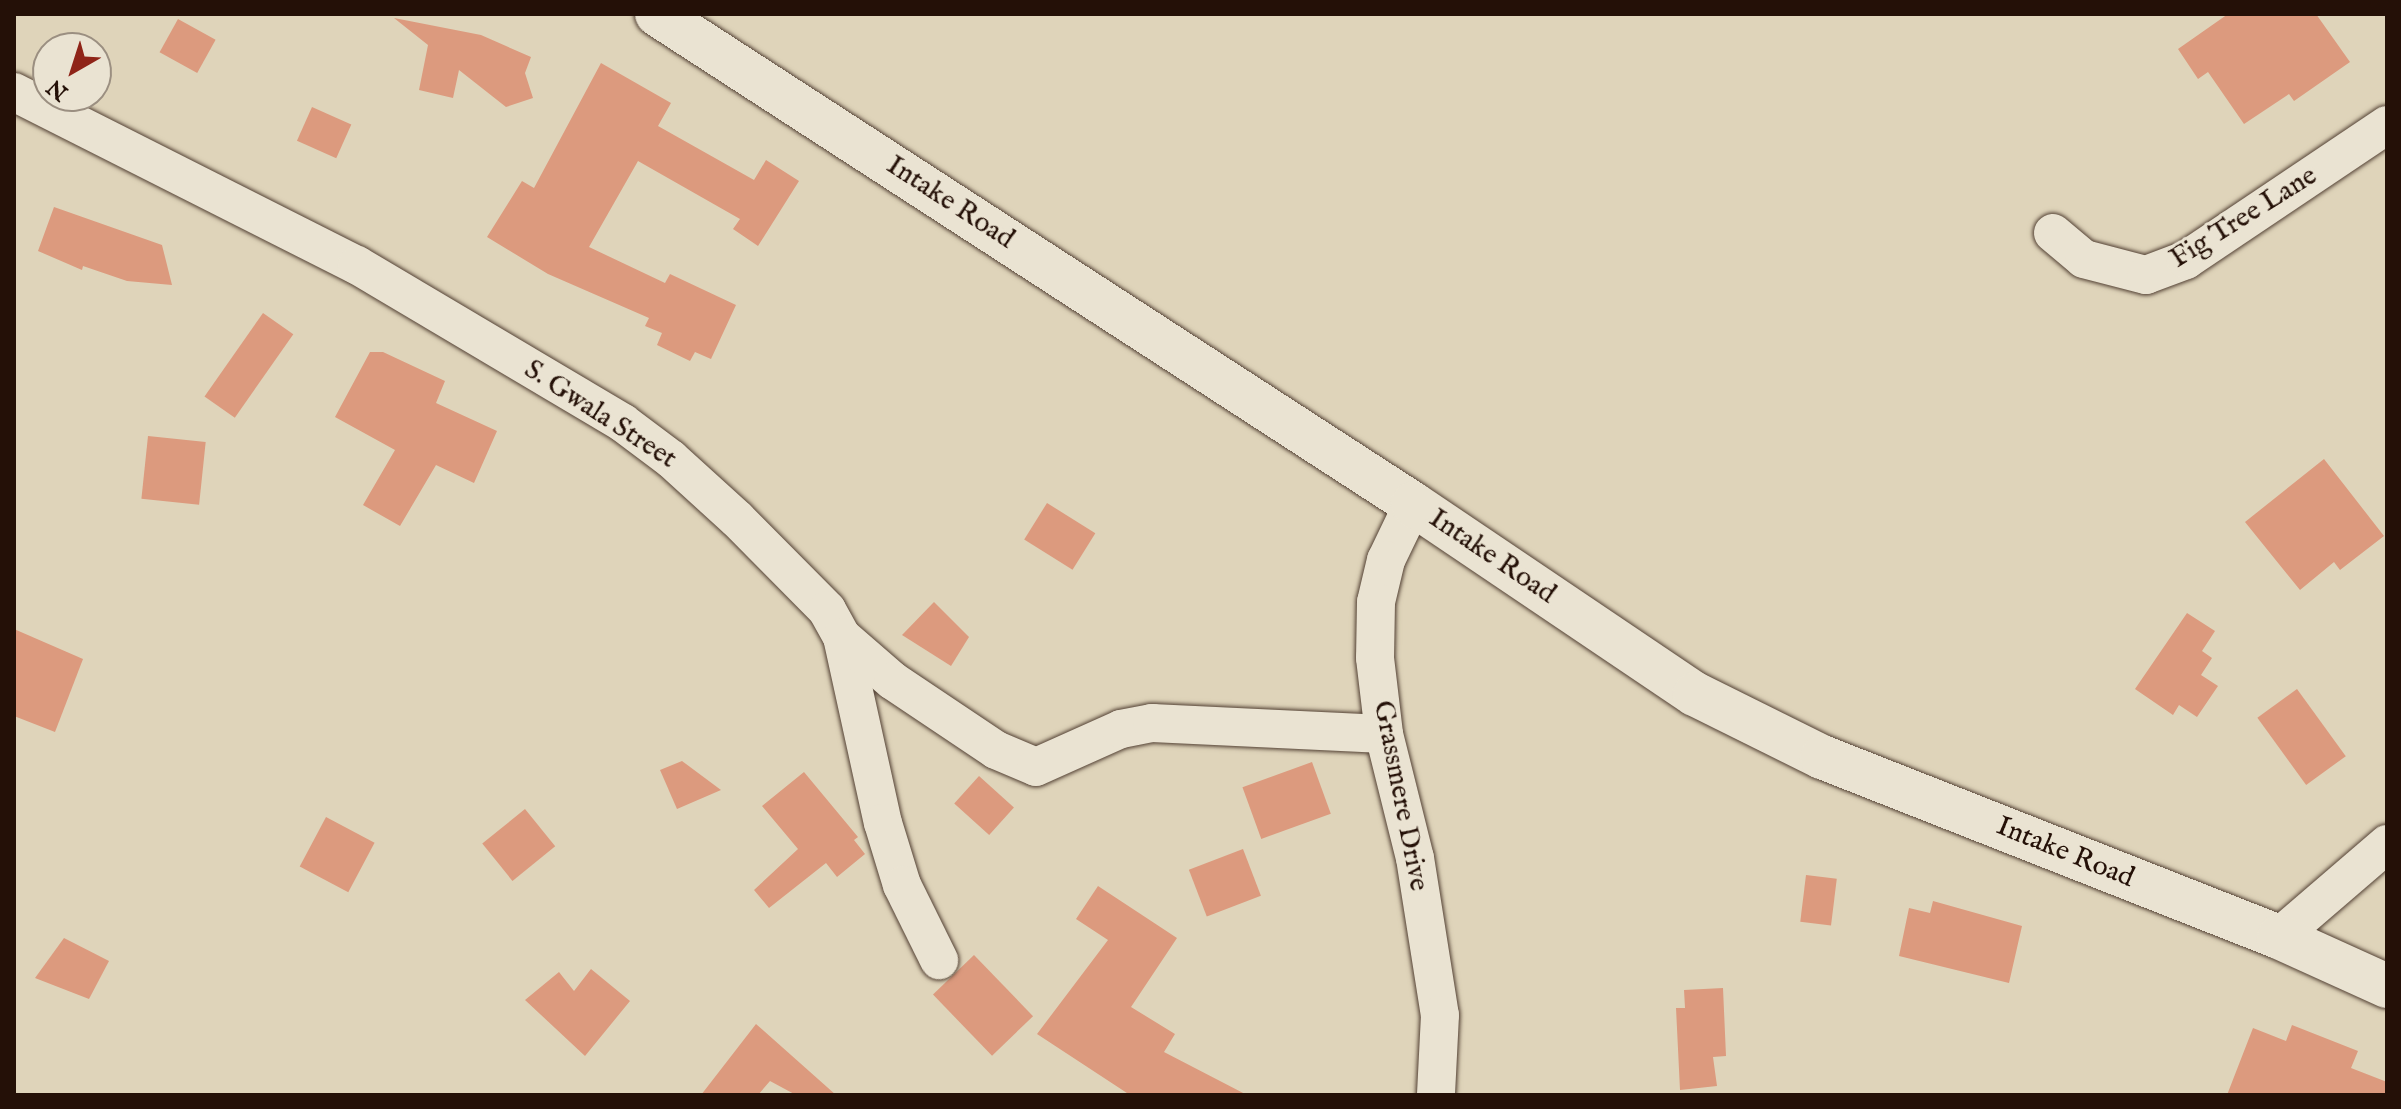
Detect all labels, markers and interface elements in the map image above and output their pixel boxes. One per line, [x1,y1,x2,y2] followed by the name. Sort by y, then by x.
[32,32,112,112] north arrow
[42,72,74,106] text: N
[880,149,1020,257] street label: Intake Road
[2164,160,2324,276] street label: Fig Tree Lane
[518,353,682,477] street label: S. Gwala Street
[1422,502,1562,612] street label: Intake Road
[1365,698,1435,894] street label: Grassmere Drive
[1991,810,2139,896] street label: Intake Road

